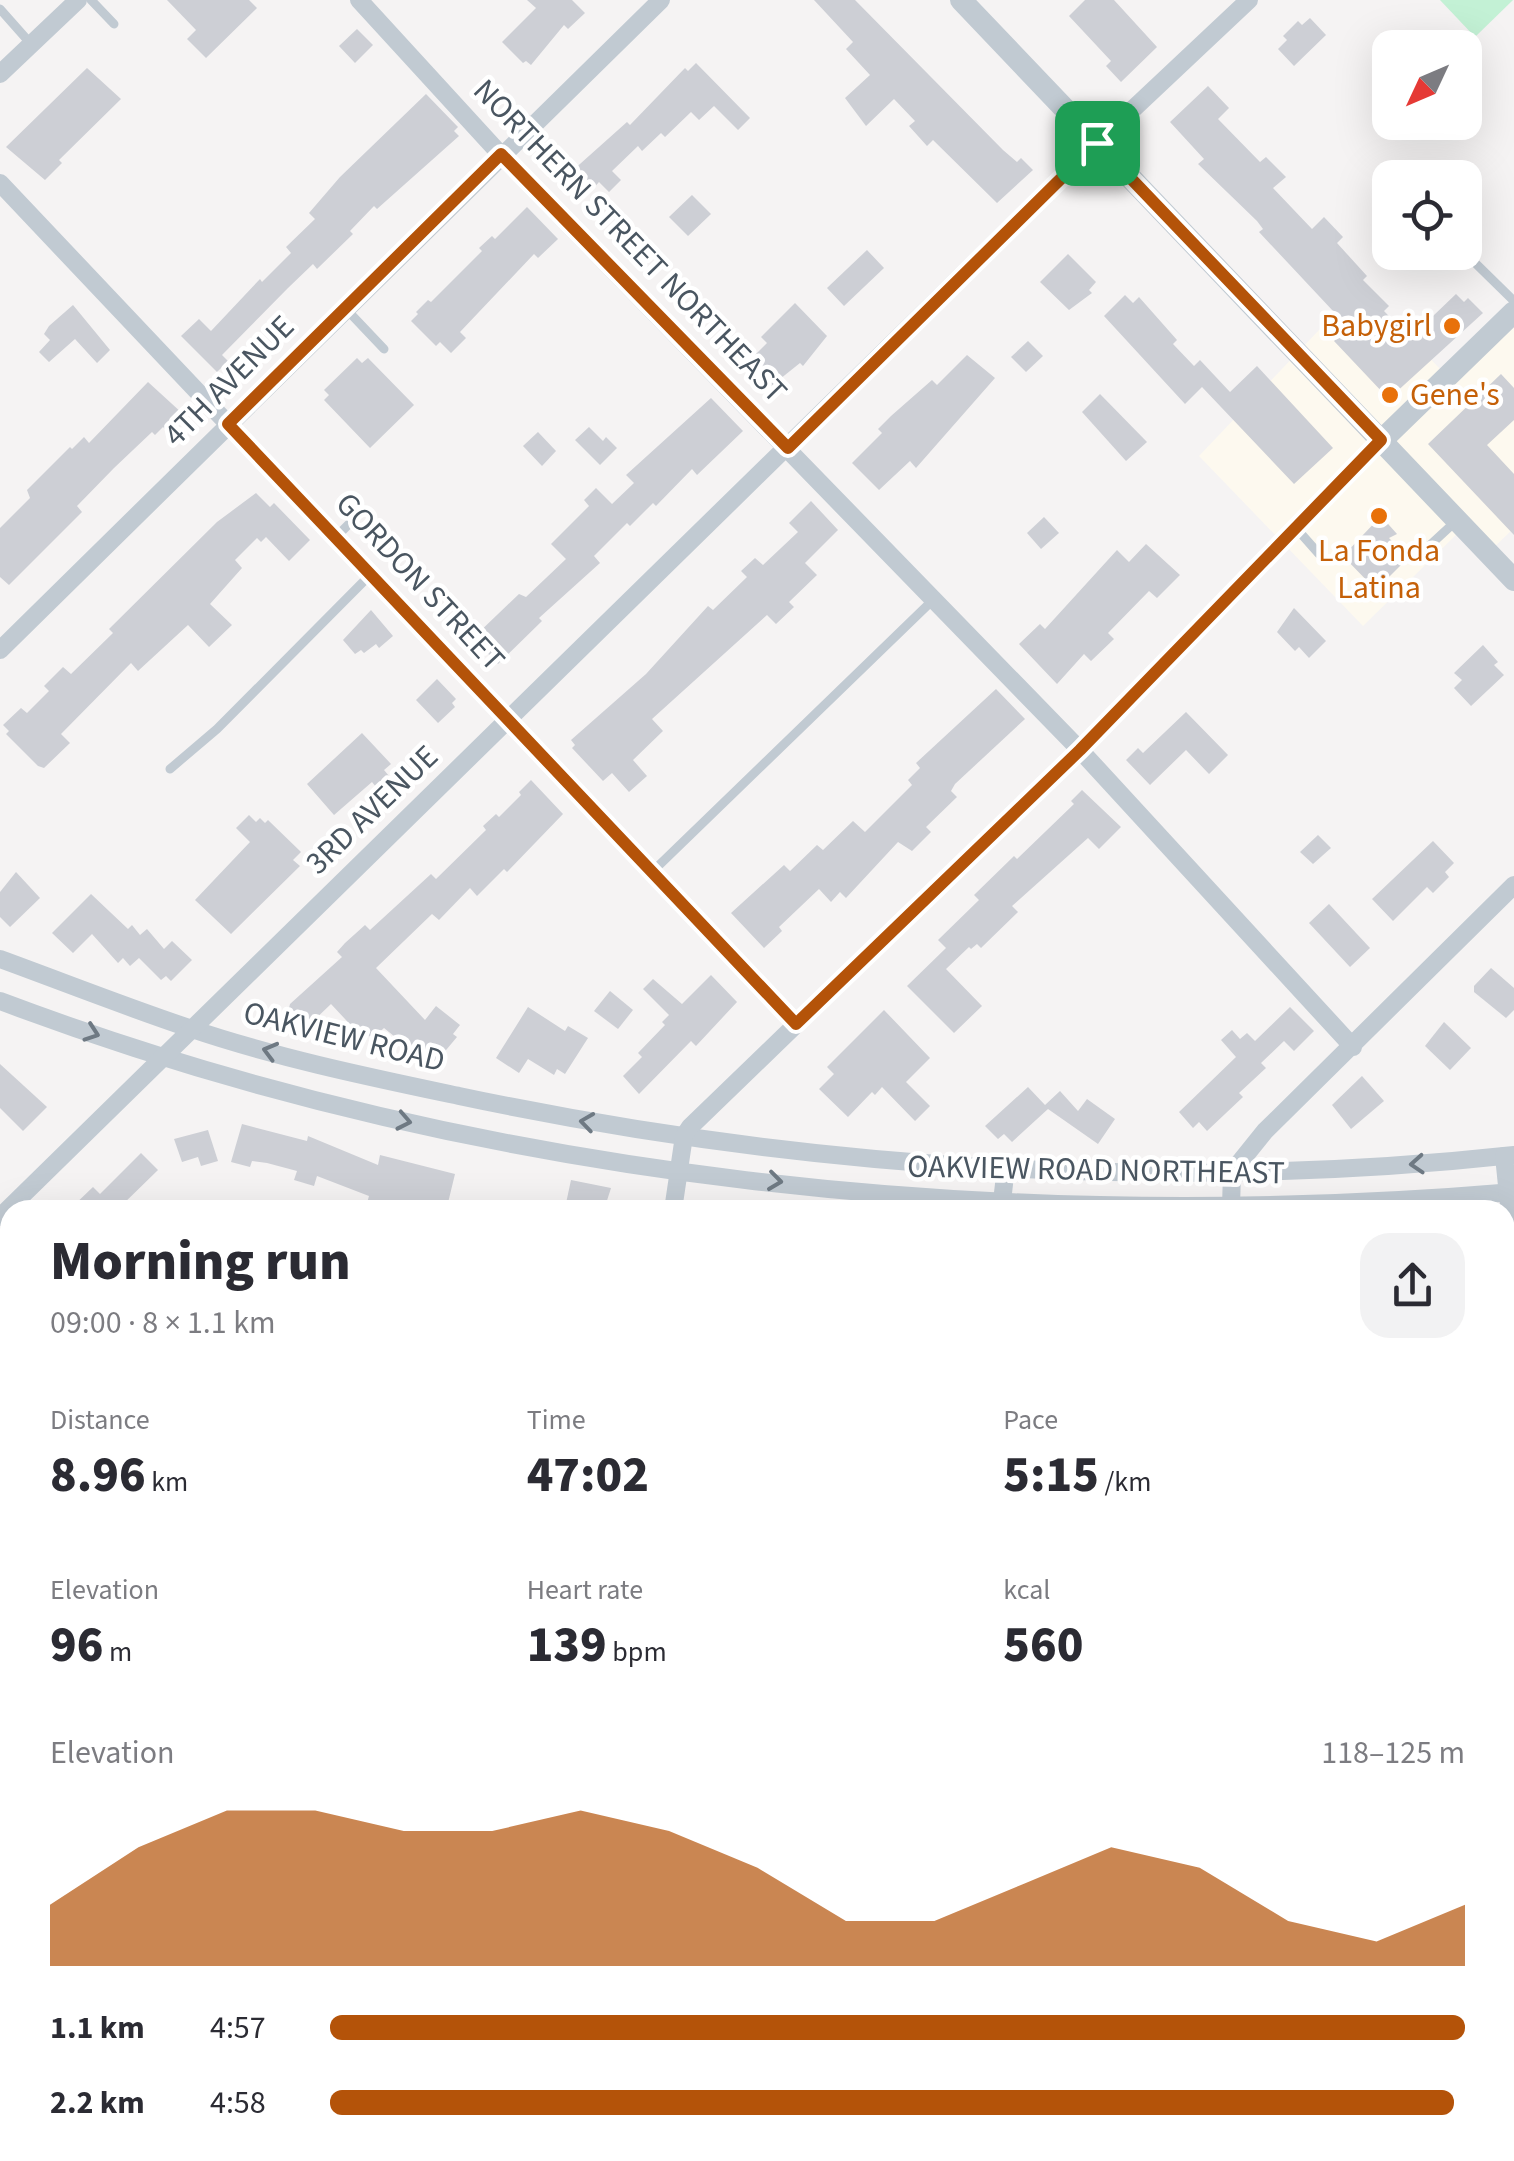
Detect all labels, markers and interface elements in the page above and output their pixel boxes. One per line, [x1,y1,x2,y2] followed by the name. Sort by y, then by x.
[1372,30,1482,140] north arrow
[1372,30,1482,270] map controls
[463,69,797,413] street label: NORTHERN STREET NORTHEAST
[1055,101,1140,186] pin
[1070,116,1125,171] icon: arrive
[1372,160,1482,270] button: locate
[1321,303,1432,349] place label: Babygirl
[153,305,305,457] street label: 4TH AVENUE
[1441,315,1463,337] marker: Babygirl
[1410,372,1500,418] place label: Gene's
[1379,384,1401,406] marker: Gene's
[325,482,515,682] street label: GORDON STREET
[1368,505,1390,527] marker: La Fonda Latina
[1318,528,1440,611] place label: La Fonda Latina
[295,735,449,885] street label: 3RD AVENUE
[239,990,449,1084] street label: OAKVIEW ROAD
[82,1022,99,1042] one-way arrow
[262,1042,279,1063] one-way arrow
[396,1109,413,1130] one-way arrow
[579,1112,596,1133] one-way arrow
[907,1144,1285,1196] street label: OAKVIEW ROAD NORTHEAST
[1408,1153,1424,1174] one-way arrow
[768,1170,784,1191] one-way arrow
[50,1223,351,1301] text: Morning run
[1360,1233,1465,1338] button: share
[50,1300,276,1346] text: 09:00 · 8 × 1.1 km
[50,1400,150,1440] text: Distance
[527,1400,586,1440] text: Time
[1003,1400,1058,1440] text: Pace
[50,1440,146,1511] text: 8.96
[527,1440,649,1511] text: 47:02
[1003,1440,1099,1511] text: 5:15
[146,1462,188,1502] text: km
[1099,1462,1151,1502] text: /km
[50,1570,159,1610] text: Elevation
[527,1570,643,1610] text: Heart rate
[1003,1570,1050,1610] text: kcal
[50,1610,103,1681] text: 96
[527,1610,607,1681] text: 139
[1003,1610,1083,1681] text: 560
[103,1632,132,1672] text: m
[607,1632,667,1672] text: bpm
[50,1730,175,1776] text: Elevation
[1321,1730,1465,1776] text: 118–125 m
[50,2005,145,2051] text: 1.1 km
[210,2005,266,2051] text: 4:57
[50,2080,145,2126] text: 2.2 km
[210,2080,266,2126] text: 4:58

